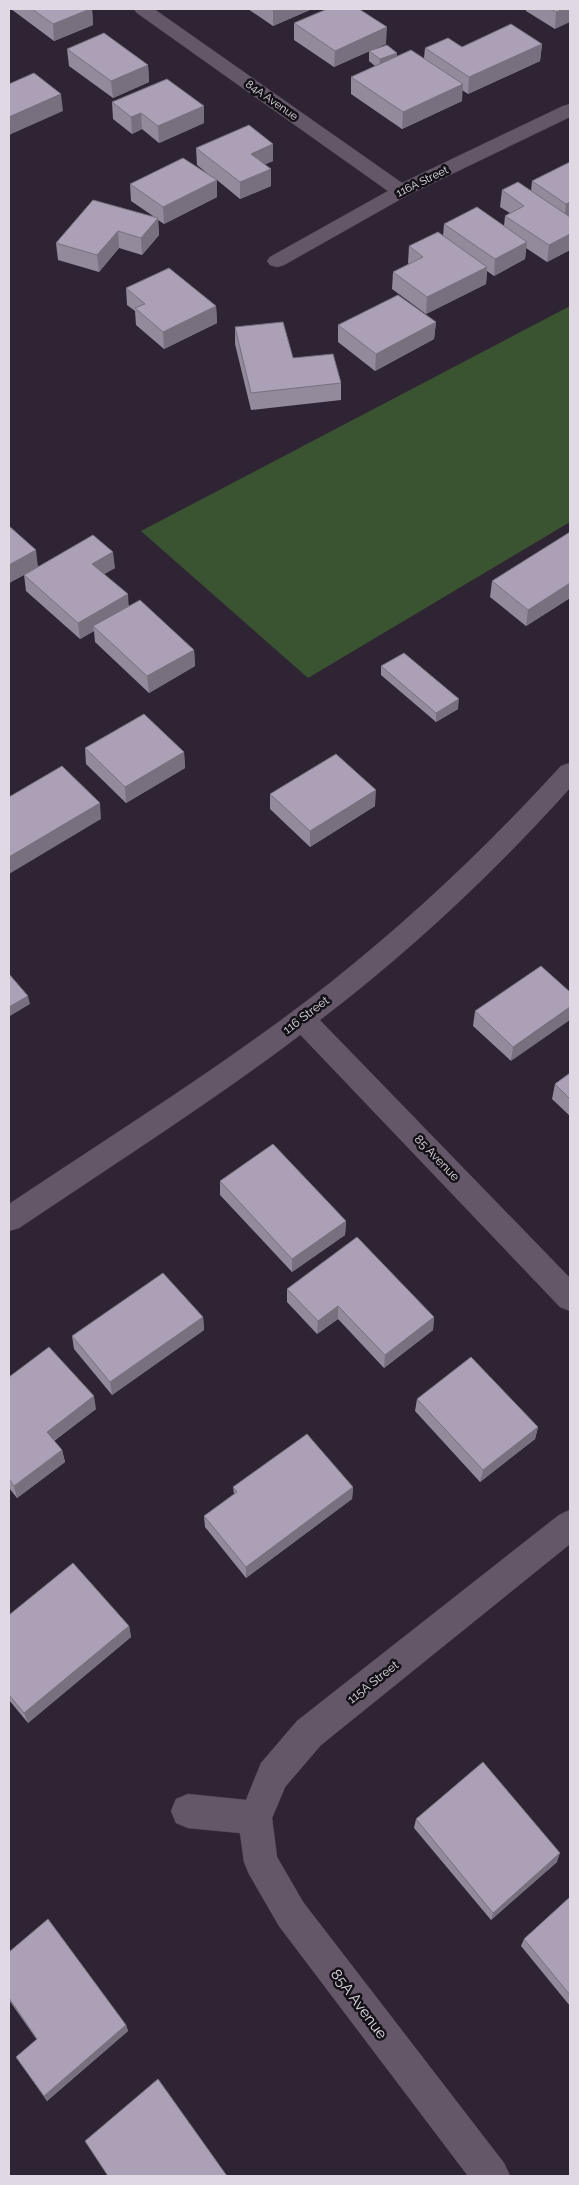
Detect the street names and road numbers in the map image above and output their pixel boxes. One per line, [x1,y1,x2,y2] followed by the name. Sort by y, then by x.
[243,78,301,123] street label: 84A Avenue
[394,163,451,200] street label: 116A Street
[280,993,332,1037] street label: 116 Street
[412,1132,462,1184] street label: 85 Avenue
[345,1658,401,1706] street label: 115A Street
[327,1966,391,2043] street label: 85A Avenue

